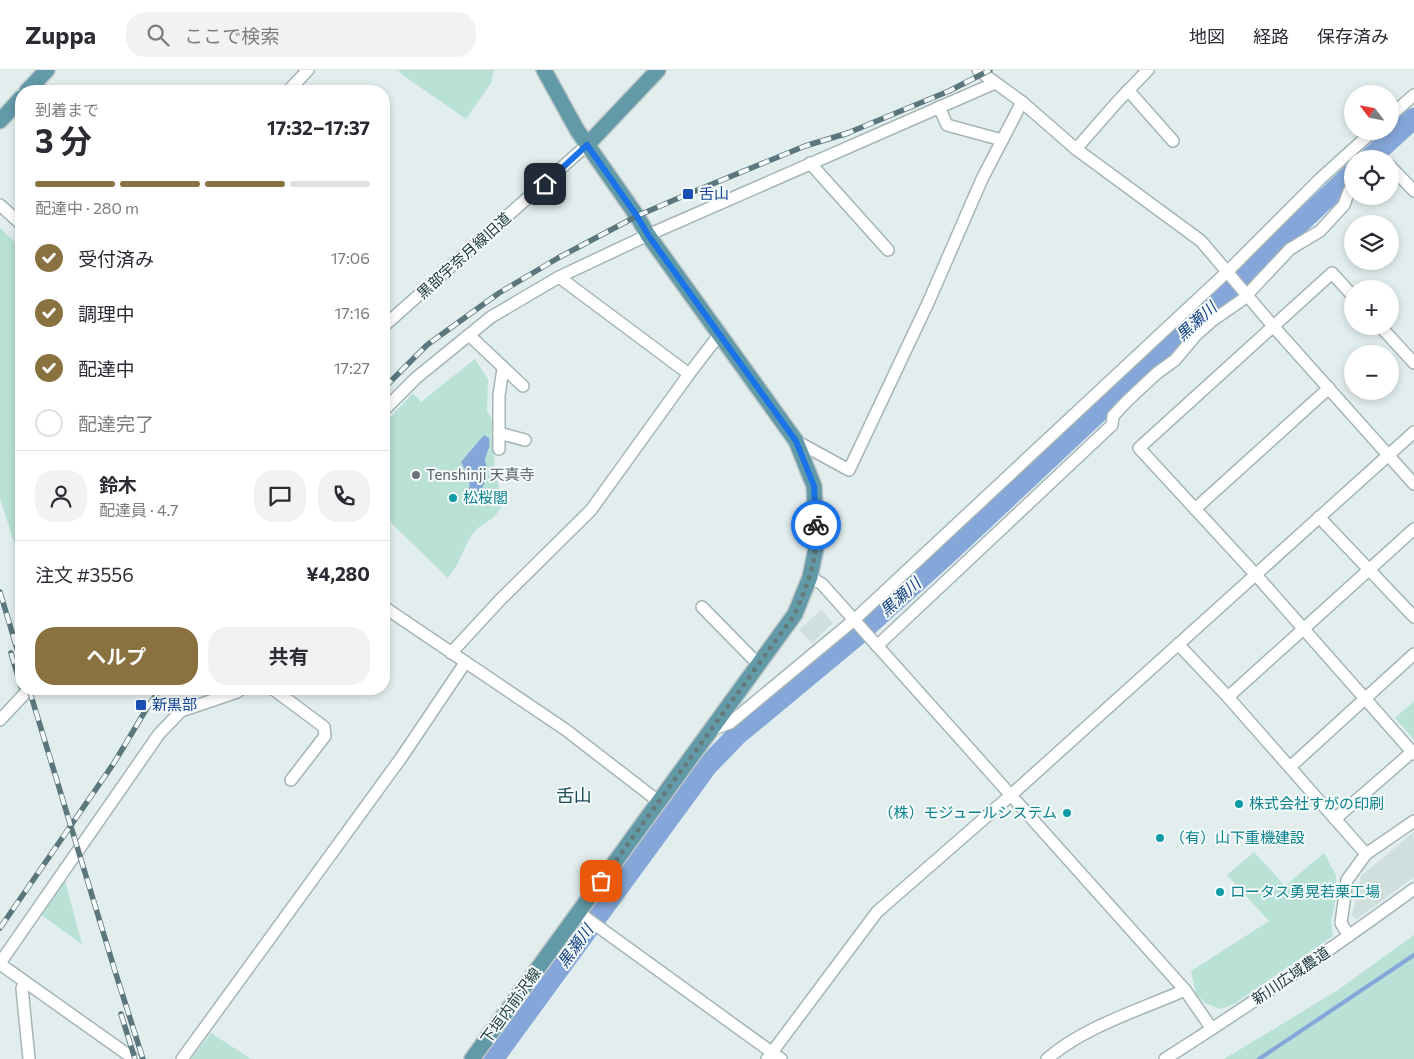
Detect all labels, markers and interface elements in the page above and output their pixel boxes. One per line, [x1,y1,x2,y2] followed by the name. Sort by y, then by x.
[126,12,476,57] search box
[25,20,96,49] text: Zuppa
[144,21,172,49] icon: search
[184,24,279,47] text: ここで検索
[1189,25,1225,47] text: 地図
[1253,25,1289,47] text: 経路
[1317,25,1389,47] text: 保存済み
[1344,85,1399,140] north arrow
[1344,85,1399,400] map controls
[35,100,99,119] text: 到着まで
[267,116,370,139] text: 17:32–17:37
[35,120,92,160] text: 3 分
[1344,150,1399,205] button: locate
[524,163,566,205] pin
[531,170,559,198] icon: home
[699,184,729,202] place label: 舌山
[681,187,695,201] marker: 舌山
[35,198,139,217] text: 配達中 · 280 m
[413,208,514,302] street label: 黒部宇奈月線旧道
[1344,215,1399,270] button: layers
[35,244,63,272] icon: check
[78,247,154,270] text: 受付済み
[331,248,370,267] text: 17:06
[1344,280,1399,335] button: +
[1172,296,1221,344] water label: 黒瀬川
[35,299,63,327] icon: check
[78,302,135,325] text: 調理中
[334,303,370,322] text: 17:16
[1344,345,1399,400] button: −
[35,354,63,382] icon: check
[78,357,135,380] text: 配達中
[334,358,370,377] text: 17:27
[78,412,154,435] text: 配達完了
[426,465,534,483] place label: Tenshinji 天真寺
[410,469,422,481] marker: Tenshinji 天真寺
[35,470,87,522] button: person
[254,470,306,522] button: chat
[318,470,370,522] button: phone
[99,473,137,496] text: 鈴木
[463,488,508,506] place label: 松桜閣
[447,492,459,504] marker: 松桜閣
[99,500,178,519] text: 配達員 · 4.7
[791,500,841,550] courier
[802,511,830,539] icon: bike
[306,562,370,585] text: ¥4,280
[35,563,134,586] text: 注文 #3556
[875,572,925,620] water label: 黒瀬川
[35,627,198,685] button: ヘルプ
[208,627,370,685] button: 共有
[152,695,197,713] place label: 新黒部
[134,698,148,712] marker: 新黒部
[556,784,592,806] district label: 舌山
[1249,794,1384,812] place label: 株式会社すがの印刷
[1233,798,1245,810] marker: 株式会社すがの印刷
[878,803,1057,821] place label: （株）モジュールシステム
[1061,807,1073,819] marker: （株）モジュールシステム
[1170,828,1305,846] place label: （有）山下重機建設
[1154,832,1166,844] marker: （有）山下重機建設
[580,860,622,902] pin
[587,867,615,895] icon: bag
[1230,882,1380,900] place label: ロータス勇晃若栗工場
[1214,886,1226,898] marker: ロータス勇晃若栗工場
[553,919,598,971] water label: 黒瀬川
[1248,943,1333,1008] street label: 新川広域農道
[476,964,544,1047] street label: 下垣内前沢線

